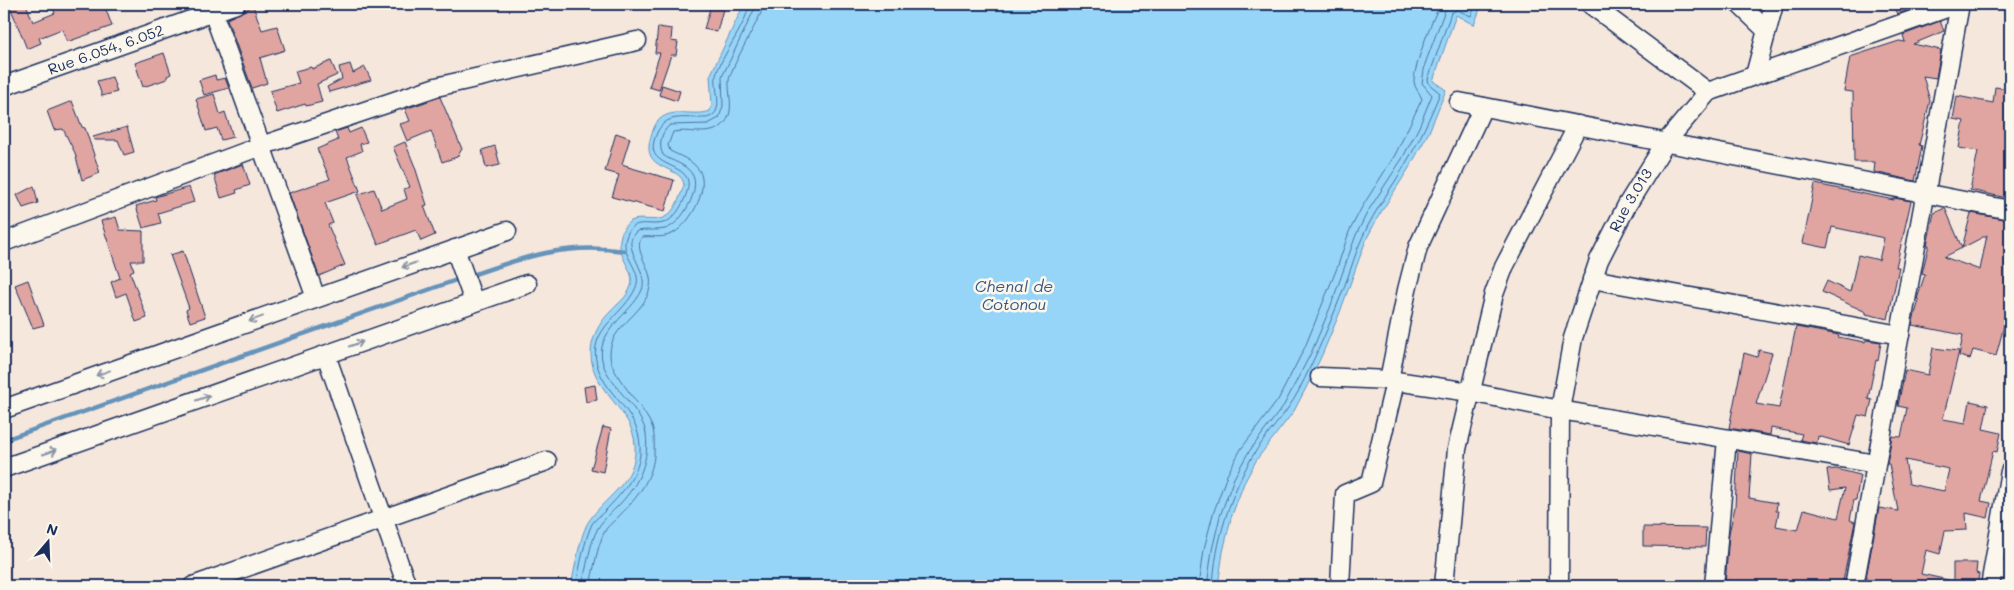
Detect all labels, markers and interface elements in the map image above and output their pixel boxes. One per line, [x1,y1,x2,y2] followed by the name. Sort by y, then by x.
[45,19,166,79] street label: Rue 6.054, 6.052
[1604,164,1656,235] street label: Rue 3.013
[402,261,418,270] one-way arrow
[975,275,1053,314] water label: Chenal de Cotonou
[249,315,264,324] one-way arrow
[348,339,364,348] one-way arrow
[96,369,111,378] one-way arrow
[195,393,210,402] one-way arrow
[41,447,57,456] one-way arrow
[22,518,72,568] north arrow
[44,519,61,540] text: N

